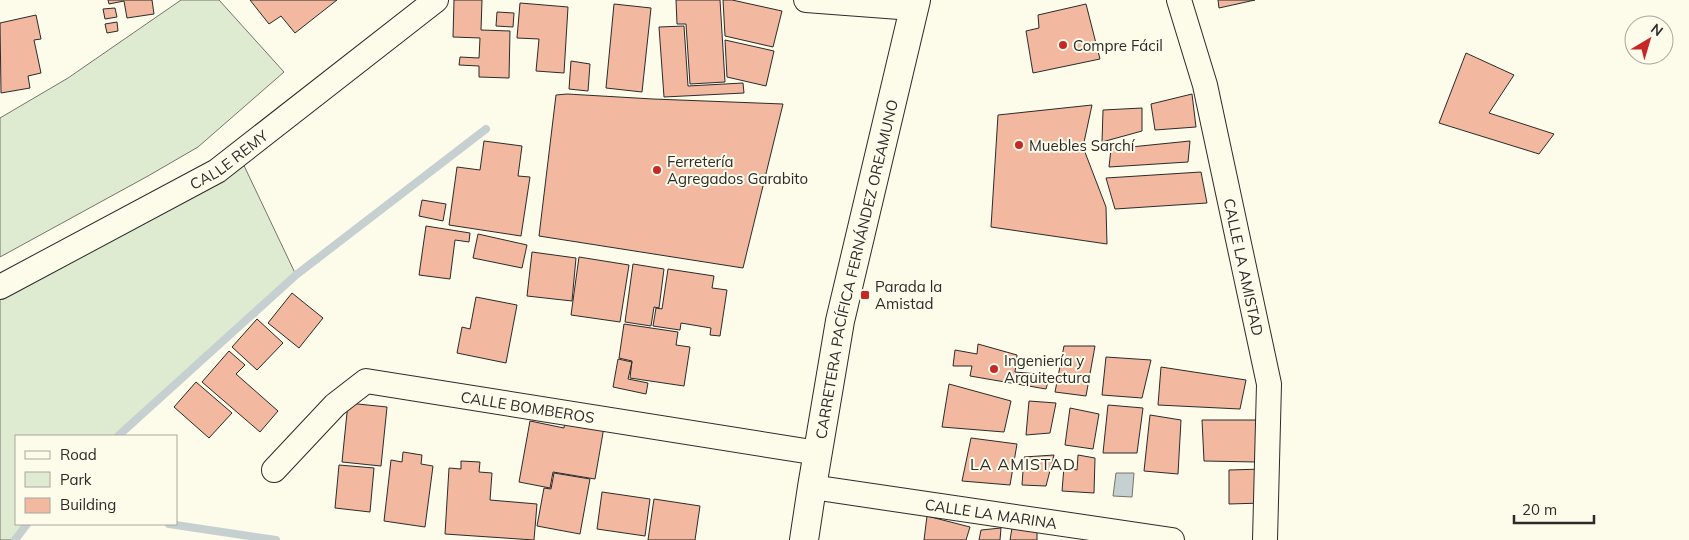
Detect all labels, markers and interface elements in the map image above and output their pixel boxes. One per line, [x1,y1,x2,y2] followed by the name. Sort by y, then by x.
[1624,15,1674,65] north arrow
[1647,19,1667,40] text: N
[1073,36,1163,55] place label: Compre Fácil
[1057,39,1069,51] marker: Compre Fácil
[811,97,902,440] street label: CARRETERA PACÍFICA FERNÁNDEZ OREAMUNO
[186,125,272,193] street label: CALLE REMY
[1029,136,1136,155] place label: Muebles Sarchí
[1013,139,1025,151] marker: Muebles Sarchí
[667,152,808,188] place label: Ferretería Agregados Garabito
[651,164,663,176] marker: Ferretería Agregados Garabito
[1220,197,1268,337] street label: CALLE LA AMISTAD
[875,277,942,313] place label: Parada la Amistad
[859,289,871,301] marker: Parada la Amistad
[1004,351,1091,387] place label: Ingeniería y Arquitectura
[988,363,1000,375] marker: Ingeniería y Arquitectura
[459,387,596,427] street label: CALLE BOMBEROS
[15,435,178,525] legend
[60,445,97,464] text: Road
[970,454,1076,474] district label: LA AMISTAD
[60,470,92,489] text: Park
[1514,492,1594,524] scale bar
[924,494,1058,532] street label: CALLE LA MARINA
[60,495,116,514] text: Building
[1522,500,1557,519] text: 20 m

